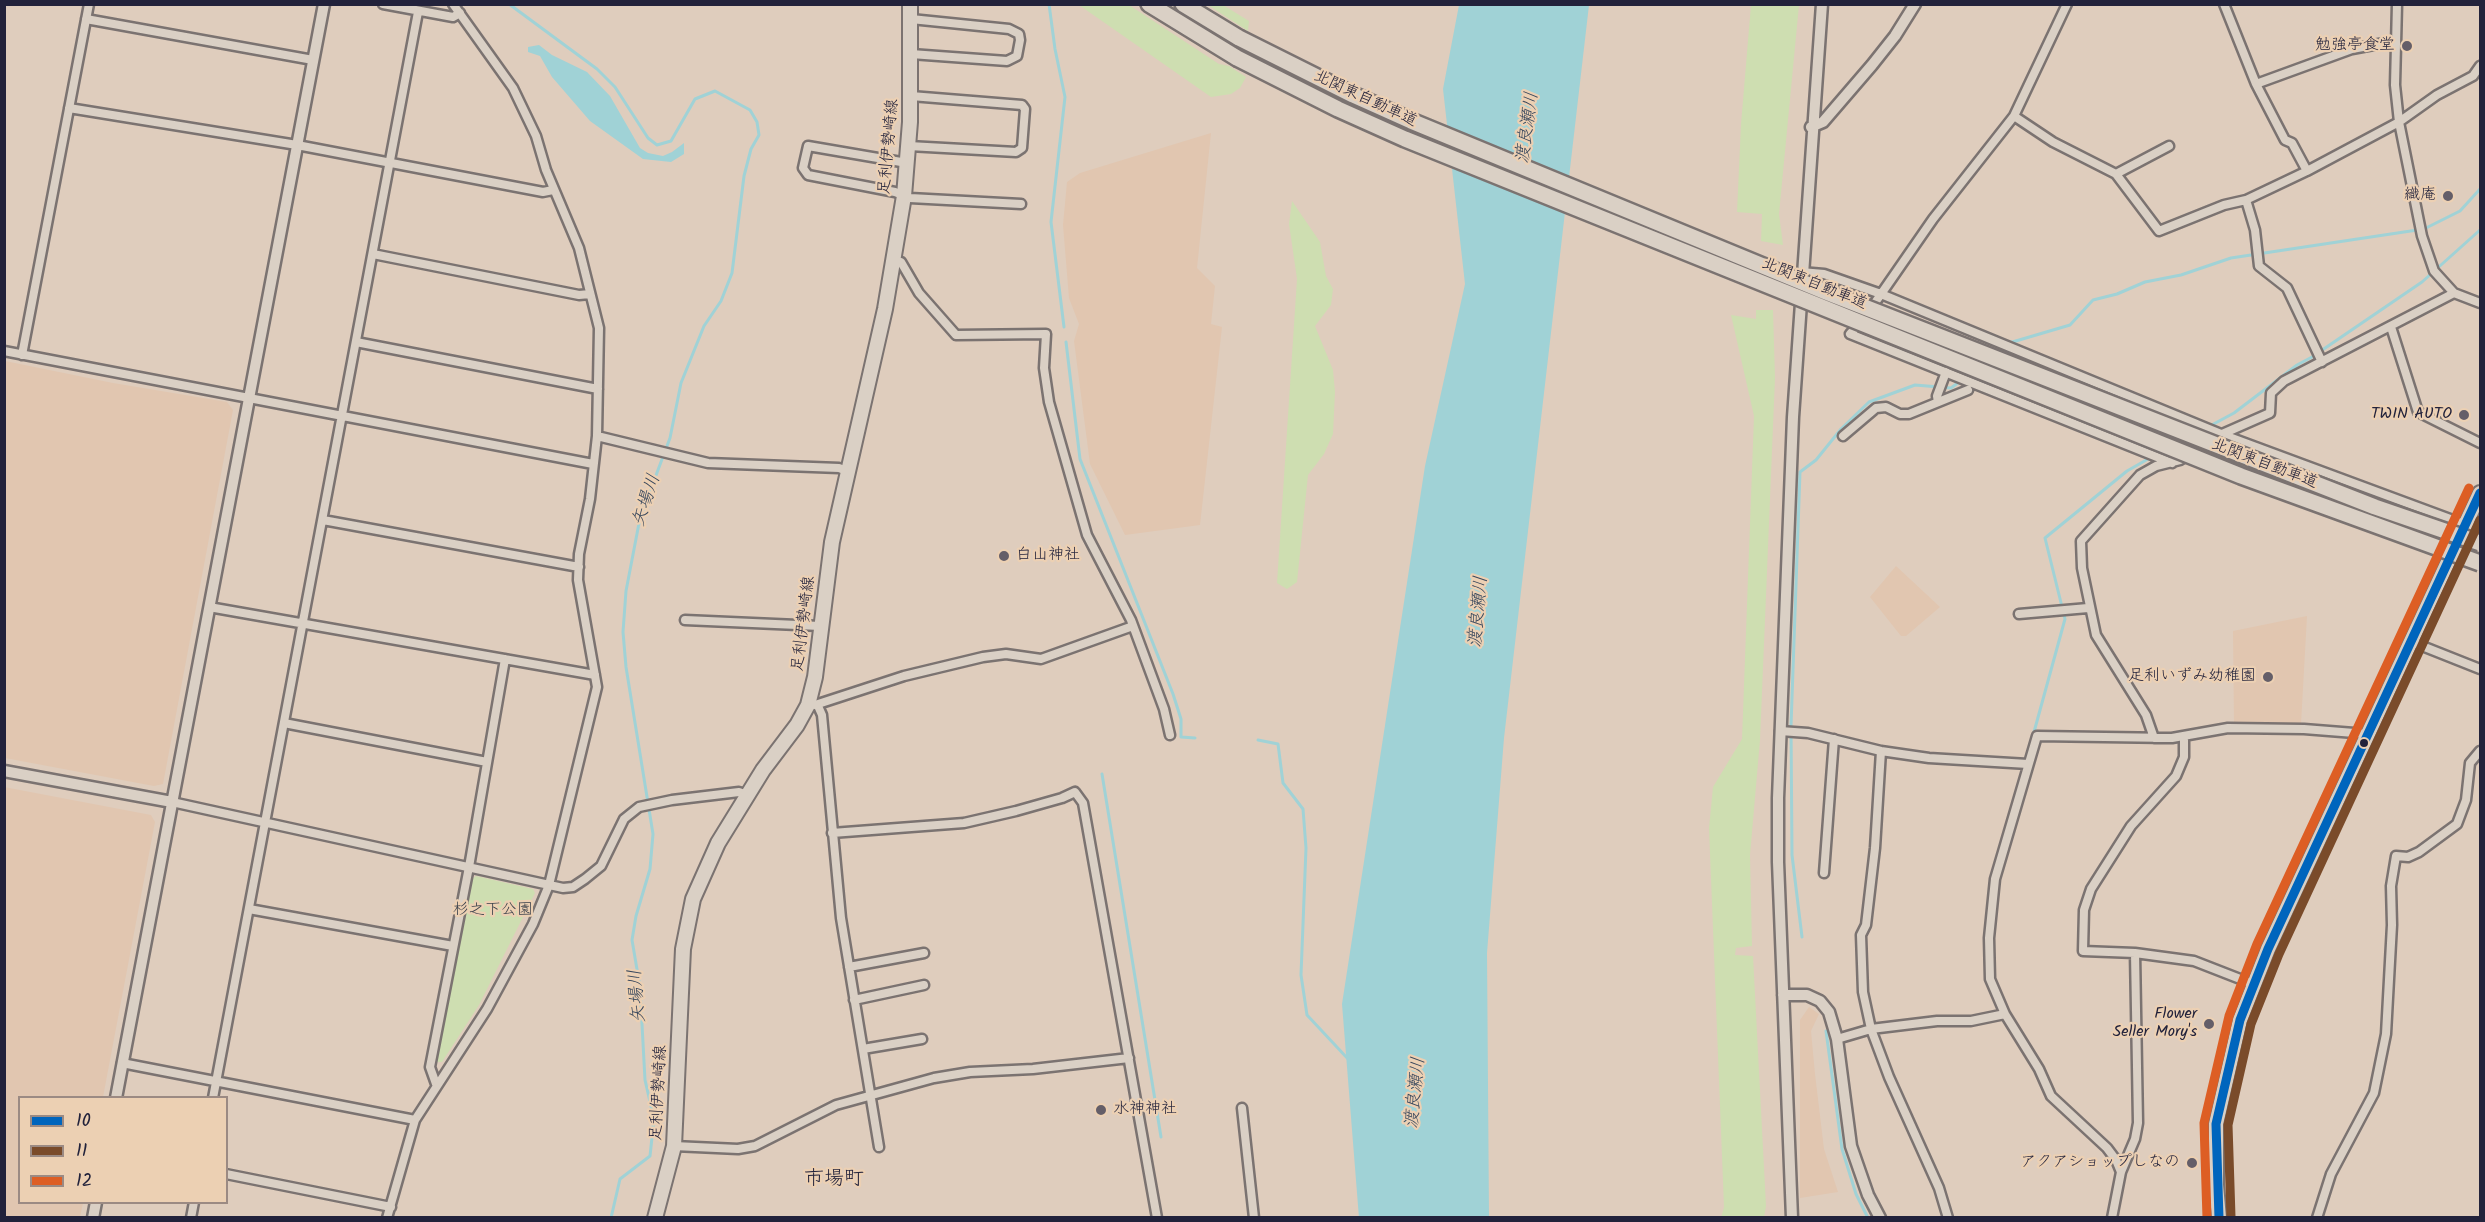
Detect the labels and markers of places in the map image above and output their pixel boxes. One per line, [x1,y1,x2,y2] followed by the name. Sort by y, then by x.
[2315,36,2395,56] place label: 勉強亭食堂
[2400,39,2414,53] marker: 勉強亭食堂
[2404,186,2436,206] place label: 織庵
[2441,189,2455,203] marker: 織庵
[2371,405,2452,425] place label: TWIN AUTO
[2457,408,2471,422] marker: TWIN AUTO
[1016,546,1080,566] place label: 白山神社
[997,549,1011,563] marker: 白山神社
[2128,667,2256,687] place label: 足利いずみ幼稚園
[2261,670,2275,684] marker: 足利いずみ幼稚園
[2358,737,2370,749] unlabelled marker
[2113,1005,2197,1043] place label: Flower Seller Mory's
[2202,1017,2216,1031] marker: Flower Seller Mory's
[1113,1100,1177,1120] place label: 水神神社
[1094,1103,1108,1117] marker: 水神神社
[2020,1153,2180,1173] place label: アクアショップしなの
[2185,1156,2199,1170] marker: アクアショップしなの

